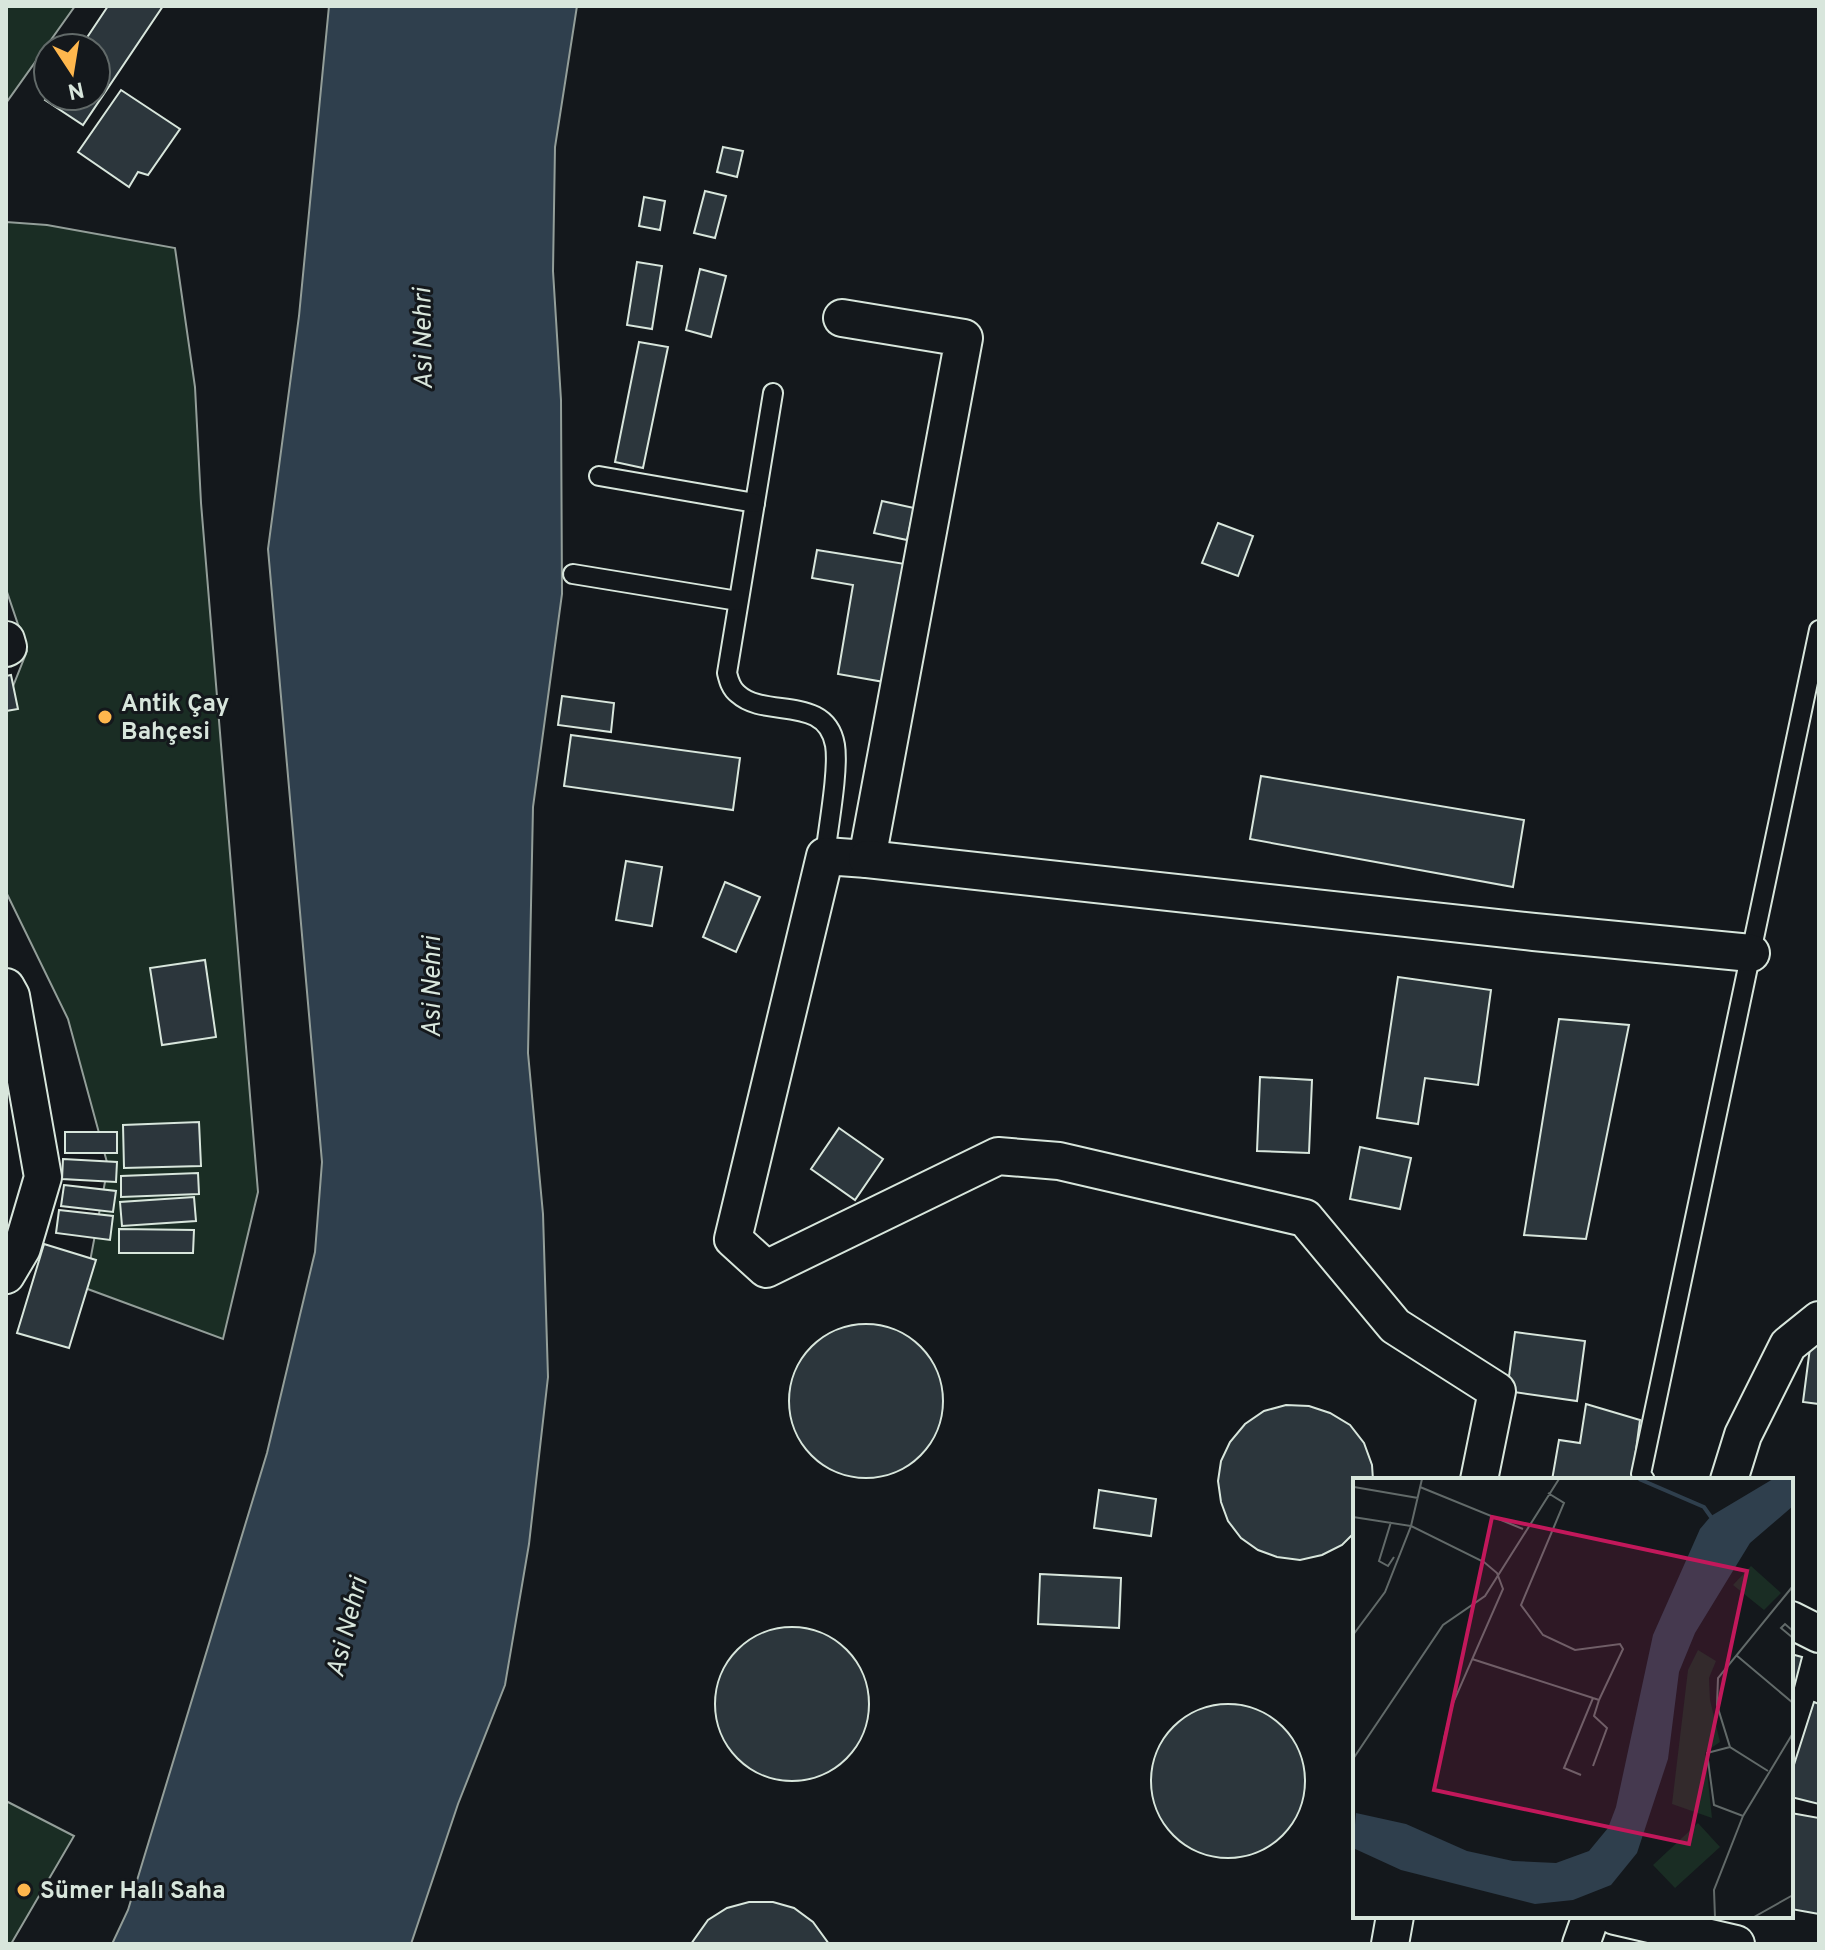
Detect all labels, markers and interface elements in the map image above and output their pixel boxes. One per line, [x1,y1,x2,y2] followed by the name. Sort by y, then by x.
[32,32,112,112] north arrow
[65,74,86,104] text: N
[407,286,442,390] water label: Asi Nehri
[121,690,229,748] place label: Antik Çay Bahçesi
[96,708,114,726] marker: Antik Çay Bahçesi
[417,934,450,1038] water label: Asi Nehri
[1353,1478,1793,1918] inset map
[320,1573,377,1681] water label: Asi Nehri
[40,1877,226,1907] place label: Sümer Halı Saha
[15,1881,33,1899] marker: Sümer Halı Saha

